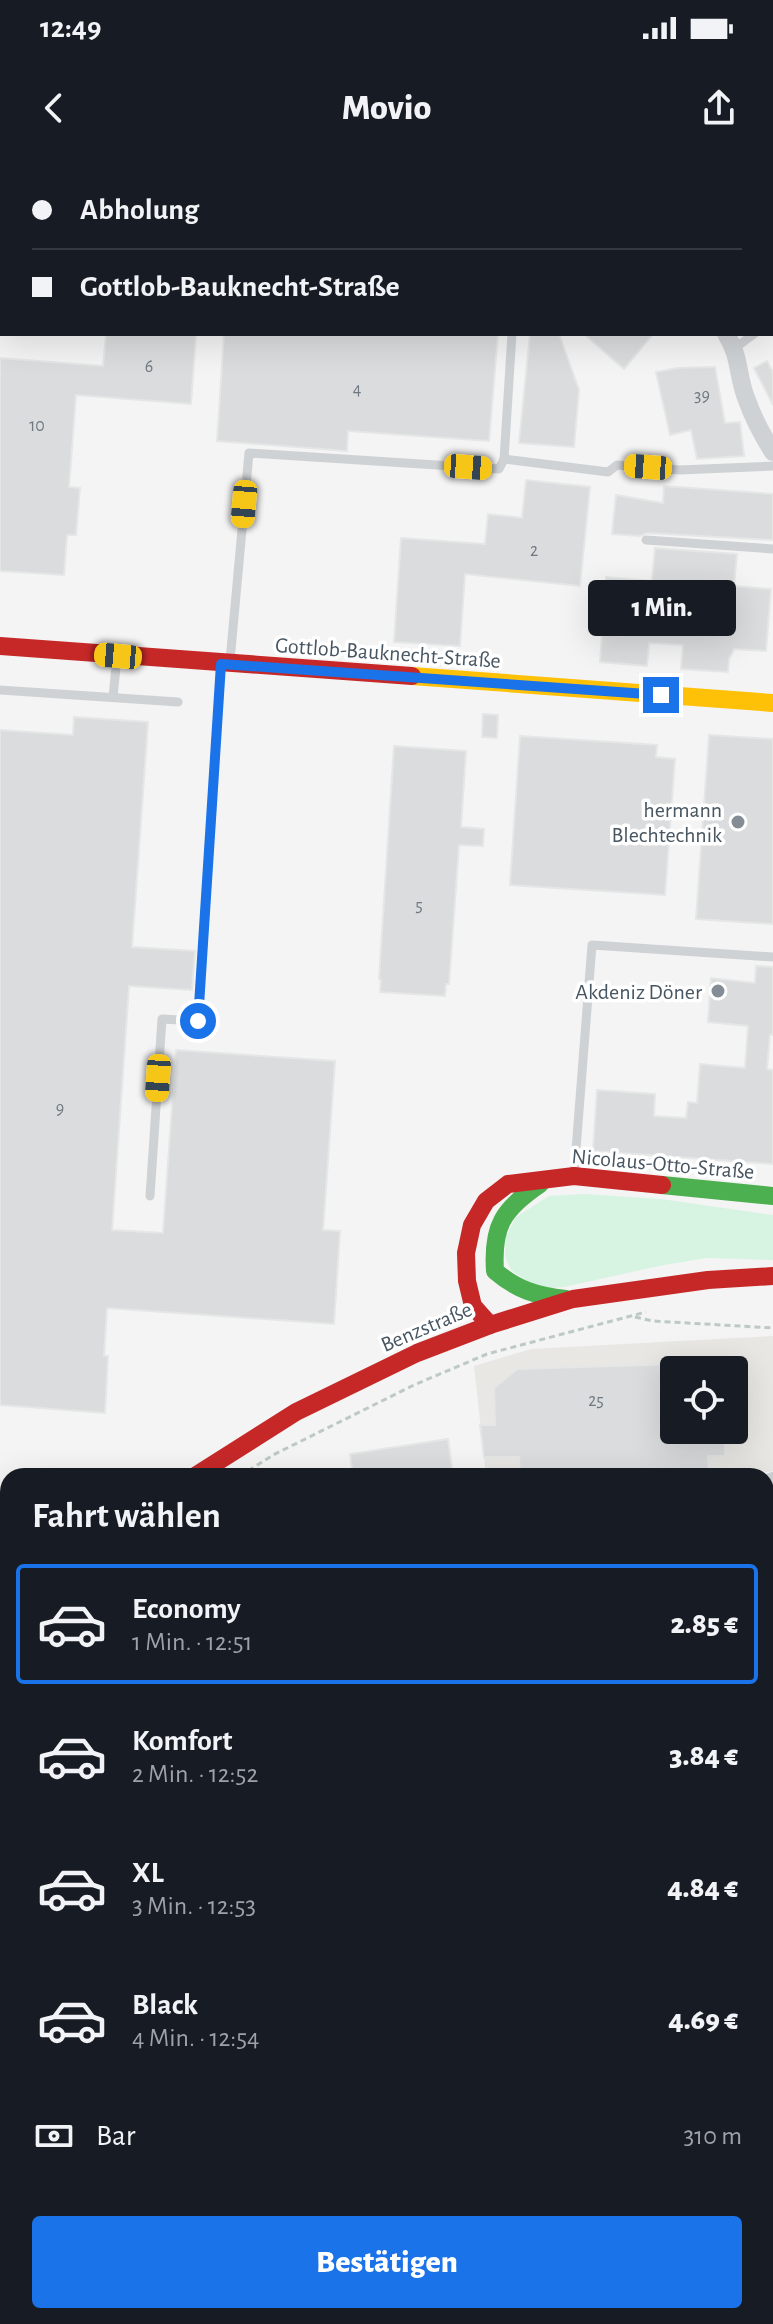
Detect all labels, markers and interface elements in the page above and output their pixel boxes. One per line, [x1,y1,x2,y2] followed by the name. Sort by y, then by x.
[40,13,101,43] text: 12:49
[32,86,76,130] icon: back
[697,86,741,130] icon: share
[342,90,431,126] text: Movio
[80,195,199,225] text: Abholung
[80,272,400,302] text: Gottlob-Bauknecht-Straße
[145,358,153,376] house number: 6
[353,381,362,399] house number: 4
[694,387,710,405] house number: 39
[29,417,45,435] house number: 10
[443,453,493,481] car
[623,453,673,481] car
[230,479,258,529] car
[530,542,538,560] house number: 2
[587,579,735,635] callout: 1 Min.
[631,595,693,621] text: 1 Min.
[274,634,501,672] street label: Gottlob-Bauknecht-Straße
[93,642,143,670] car
[643,677,679,713] route end
[611,799,722,846] place label: hermann Blechtechnik
[729,813,747,831] marker: hermann Blechtechnik
[415,897,423,915] house number: 5
[575,981,702,1003] place label: Akdeniz Döner
[709,982,727,1000] marker: Akdeniz Döner
[180,1003,216,1039] route start
[144,1053,172,1103] car
[56,1100,64,1118] house number: 9
[571,1145,755,1183] street label: Nicolaus-Otto-Straße
[378,1298,475,1356] street label: Benzstraße
[660,1356,748,1444] map controls
[660,1356,748,1444] button: locate
[588,1392,604,1410] house number: 25
[32,1498,221,1534] text: Fahrt wählen
[36,1588,108,1660] icon: car
[132,1594,241,1624] text: Economy
[670,1609,738,1639] text: 2.85 €
[132,1629,252,1655] text: 1 Min. · 12:51
[36,1720,108,1792] icon: car
[132,1726,232,1756] text: Komfort
[669,1741,738,1771] text: 3.84 €
[132,1761,258,1787] text: 2 Min. · 12:52
[36,1852,108,1924] icon: car
[132,1858,164,1888] text: XL
[667,1873,738,1903] text: 4.84 €
[132,1893,256,1919] text: 3 Min. · 12:53
[36,1984,108,2056] icon: car
[132,1990,198,2020] text: Black
[668,2005,738,2035] text: 4.69 €
[132,2025,260,2051] text: 4 Min. · 12:54
[32,2114,76,2158] icon: cash
[96,2121,135,2151] text: Bar
[684,2123,742,2149] text: 310 m
[32,2216,742,2308] button: Bestätigen

